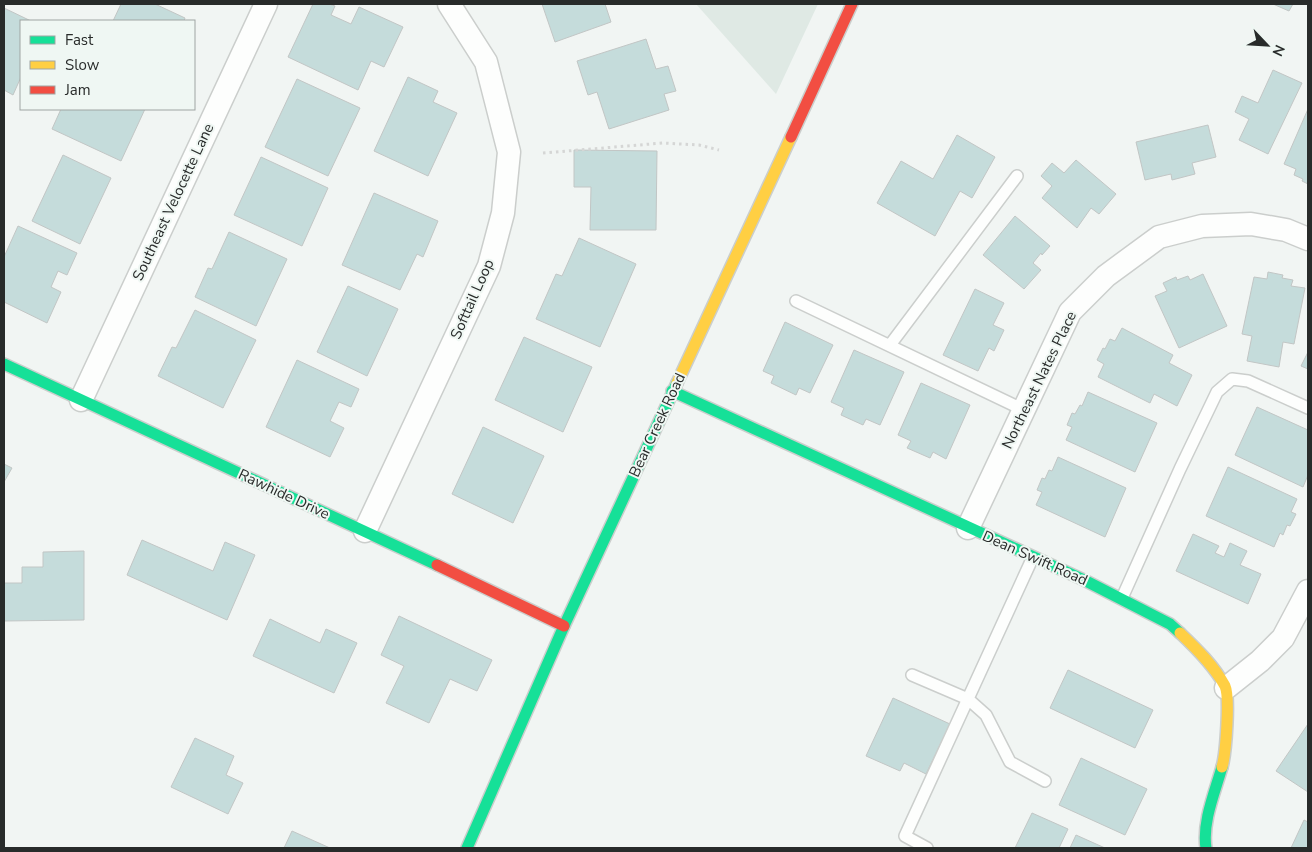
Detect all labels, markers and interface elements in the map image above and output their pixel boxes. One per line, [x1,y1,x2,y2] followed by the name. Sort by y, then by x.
[20,20,195,110] legend
[1242,20,1292,70] north arrow
[65,30,94,50] text: Fast
[1268,42,1289,59] text: N
[65,55,100,75] text: Slow
[64,80,91,100] text: Jam
[128,120,218,284] street label: Southeast Velocette Lane
[445,256,499,342] street label: Softtail Loop
[997,308,1081,452] street label: Northeast Nates Place
[624,370,690,480] street label: Bear Creek Road
[235,464,333,524] street label: Rawhide Drive
[979,526,1091,590] street label: Dean Swift Road

